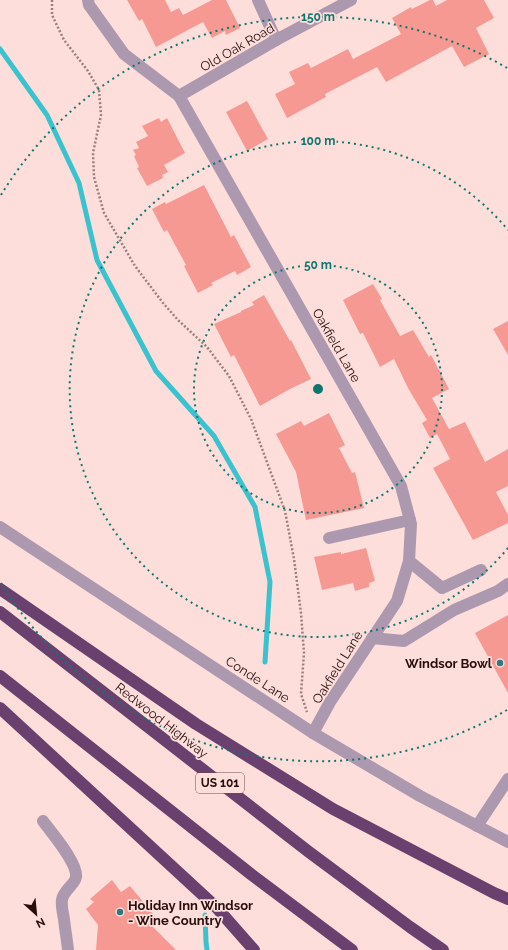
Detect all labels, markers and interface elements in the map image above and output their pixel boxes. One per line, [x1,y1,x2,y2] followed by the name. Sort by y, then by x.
[301,10,335,24] text: 150 m
[198,20,277,75] street label: Old Oak Road
[301,134,335,148] text: 100 m
[304,258,332,272] text: 50 m
[309,306,364,385] street label: Oakfield Lane
[311,382,325,396] centre of rings
[309,628,366,706] street label: Oakfield Lane
[223,653,293,706] street label: Conde Lane
[405,656,493,671] place label: Windsor Bowl
[495,658,505,668] marker: Windsor Bowl
[112,680,211,761] street label: Redwood Highway
[196,773,244,793] road number: US 101
[16,894,56,934] north arrow
[128,898,253,928] place label: Holiday Inn Windsor - Wine Country
[115,907,125,917] marker: Holiday Inn Windsor - Wine Country
[34,915,47,930] text: N

